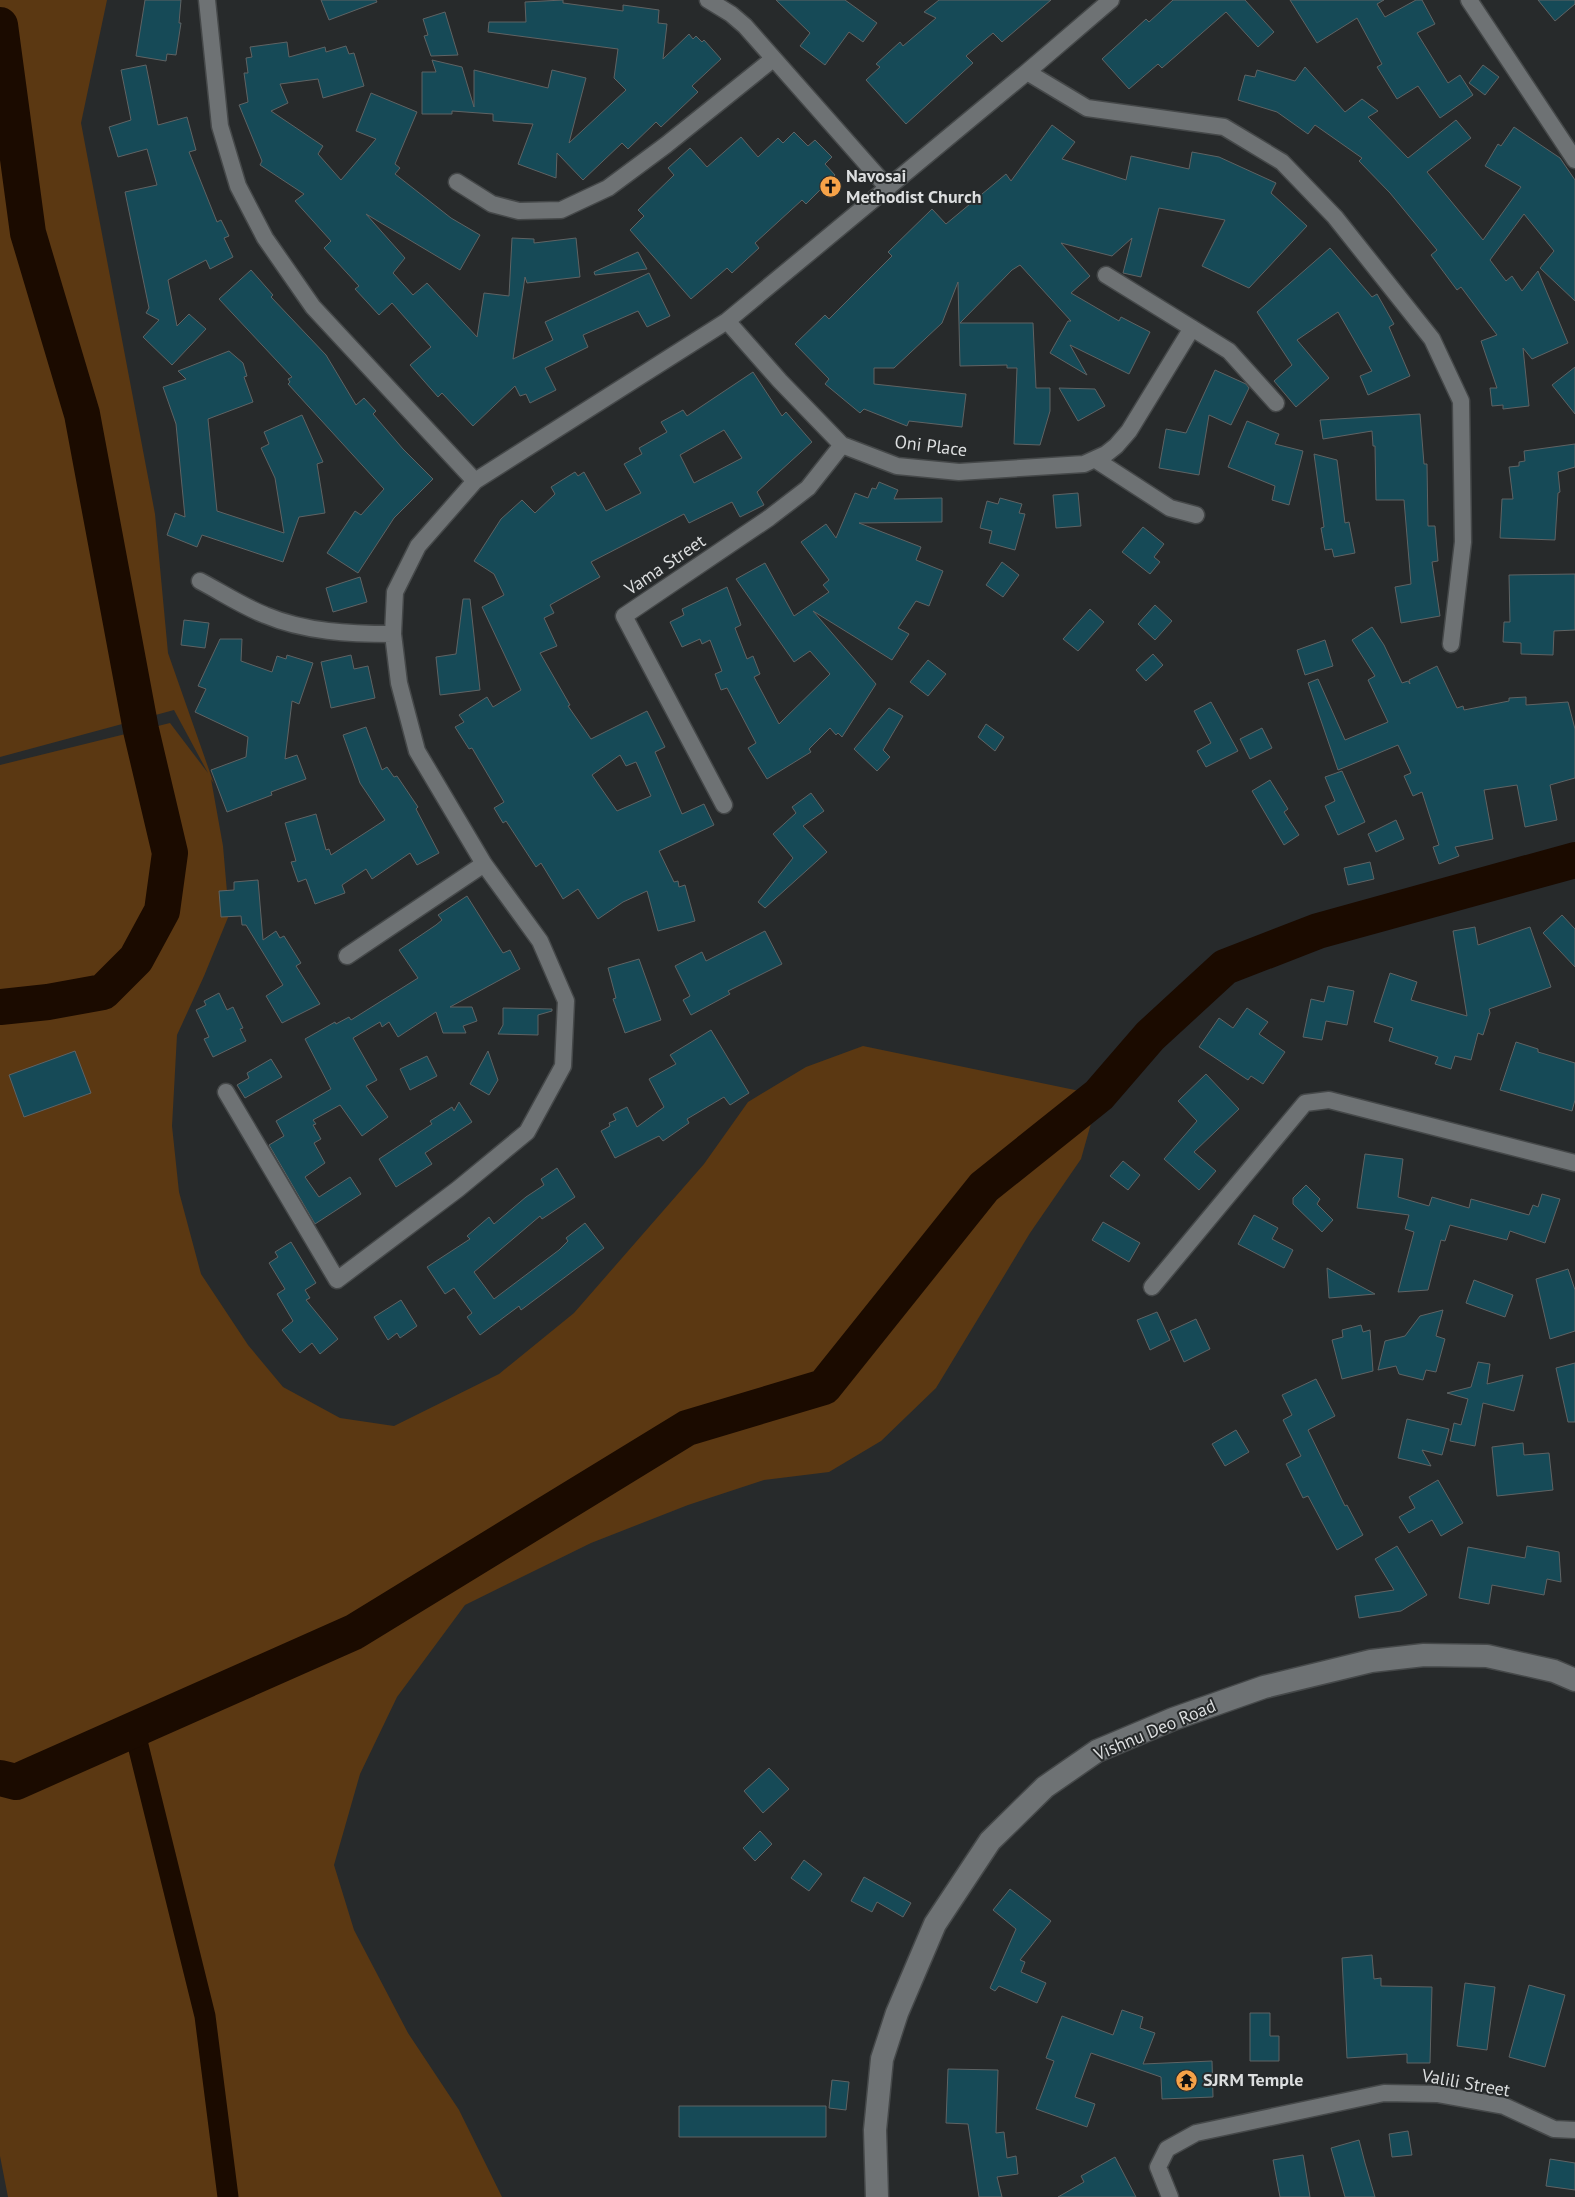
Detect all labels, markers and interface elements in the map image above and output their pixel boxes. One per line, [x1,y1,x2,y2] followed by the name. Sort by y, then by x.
[846,164,982,208] place label: Navosai Methodist Church
[818,174,842,198] church icon: Navosai Methodist Church
[893,430,969,461] street label: Oni Place
[619,529,710,601] street label: Vama Street
[1090,1694,1219,1766] street label: Vishnu Deo Road
[1419,2063,1512,2102] street label: Valili Street
[1175,2068,1199,2092] temple icon: SJRM Temple
[1203,2068,1303,2091] place label: SJRM Temple

